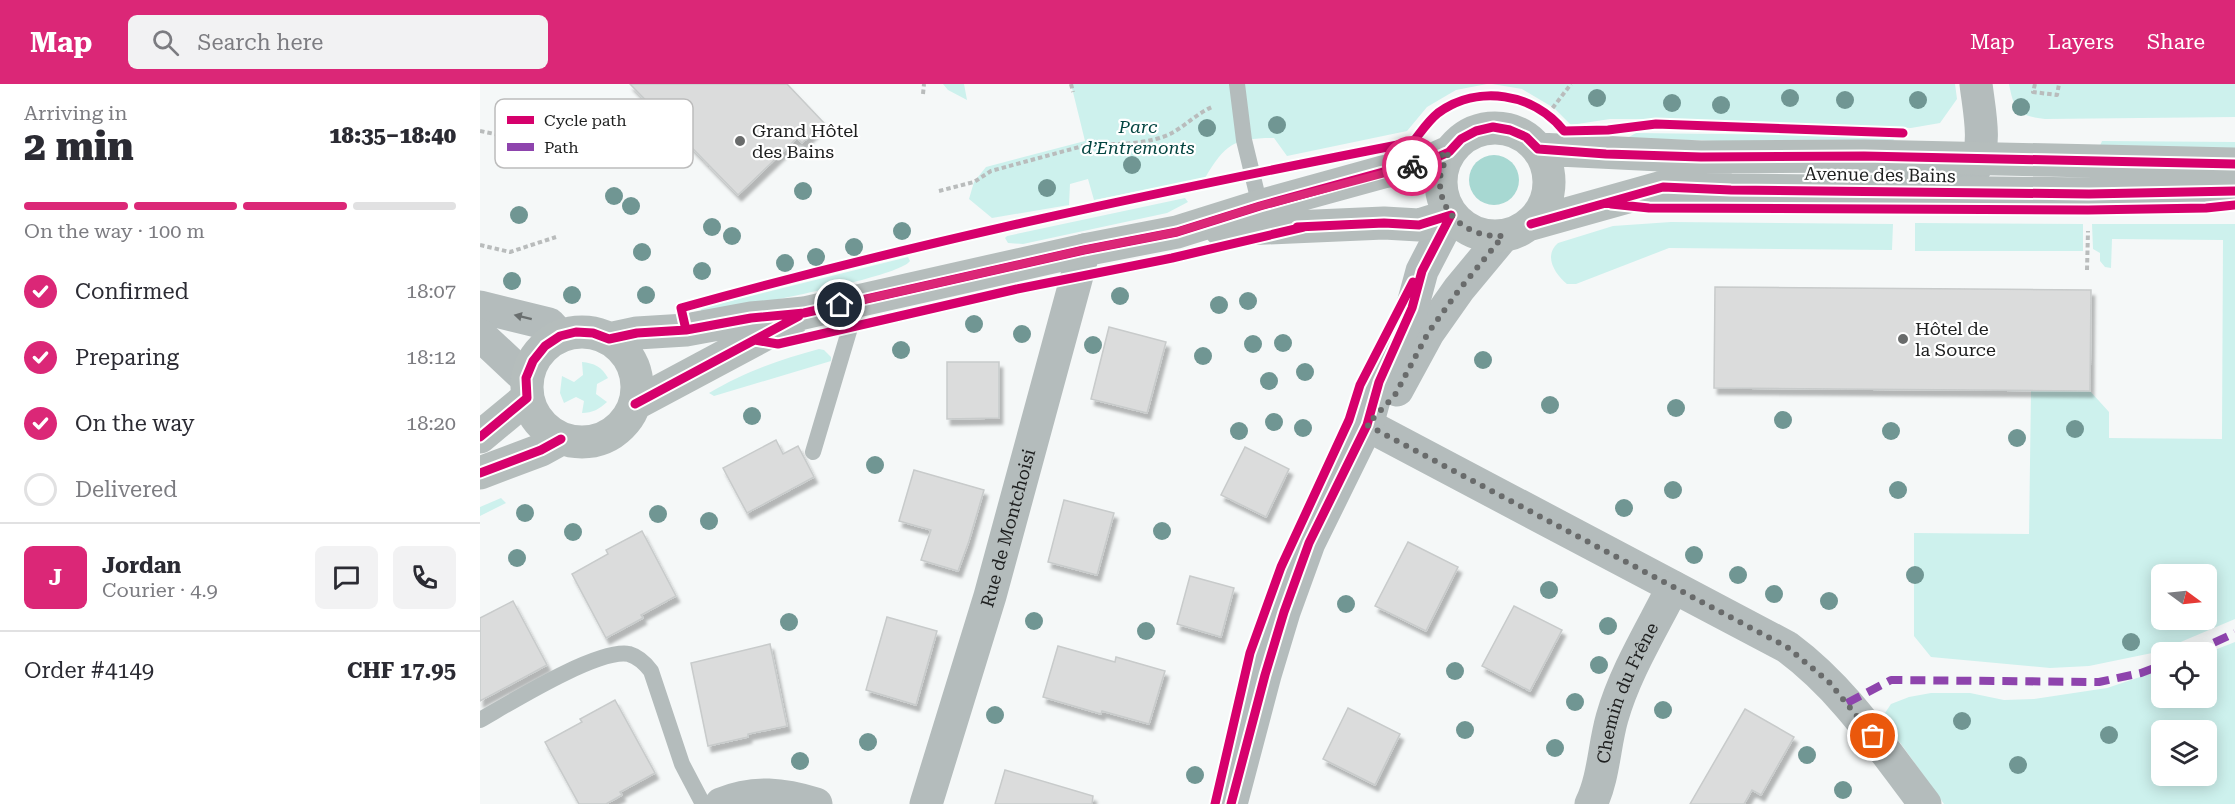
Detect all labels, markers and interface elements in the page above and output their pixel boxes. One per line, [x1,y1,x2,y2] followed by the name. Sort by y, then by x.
[128,15,548,69] search box
[30,26,92,59] text: Map
[149,26,182,59] icon: search
[197,30,323,55] text: Search here
[1970,30,2015,54] text: Map
[2048,30,2114,54] text: Layers
[2147,30,2205,54] text: Share
[495,99,693,168] legend
[24,101,127,125] text: Arriving in
[544,111,627,130] text: Cycle path
[1081,116,1195,158] park label: Parc d’Entremonts
[752,120,859,162] place label: Grand Hôtel des Bains
[329,123,456,148] text: 18:35–18:40
[24,124,134,170] text: 2 min
[733,134,747,148] marker: Grand Hôtel des Bains
[1382,136,1442,196] courier
[544,138,579,157] text: Path
[1396,150,1429,183] icon: bike
[1804,163,1956,186] street label: Avenue des Bains
[24,219,205,243] text: On the way · 100 m
[24,275,57,308] icon: check
[75,279,189,304] text: Confirmed
[406,279,456,303] text: 18:07
[814,279,865,330] pin
[823,288,856,321] icon: home
[513,312,532,322] one-way arrow
[1915,318,1996,360] place label: Hôtel de la Source
[1896,332,1910,346] marker: Hôtel de la Source
[24,341,57,374] icon: check
[75,345,179,370] text: Preparing
[406,345,456,369] text: 18:12
[24,407,57,440] icon: check
[75,411,195,436] text: On the way
[406,411,456,435] text: 18:20
[976,446,1040,610] street label: Rue de Montchoisi
[75,477,177,502] text: Delivered
[315,546,378,609] button: chat
[393,546,456,609] button: phone
[102,553,181,578] text: Jordan
[2151,564,2217,630] north arrow
[2151,564,2217,786] map controls
[49,565,62,590] text: J
[102,578,218,602] text: Courier · 4.9
[1592,619,1662,765] street label: Chemin du Frêne
[2151,642,2217,708] button: locate
[24,658,154,683] text: Order #4149
[347,658,456,683] text: CHF 17.95
[1847,710,1898,761] pin
[1856,719,1889,752] icon: bag
[2151,720,2217,786] button: layers

